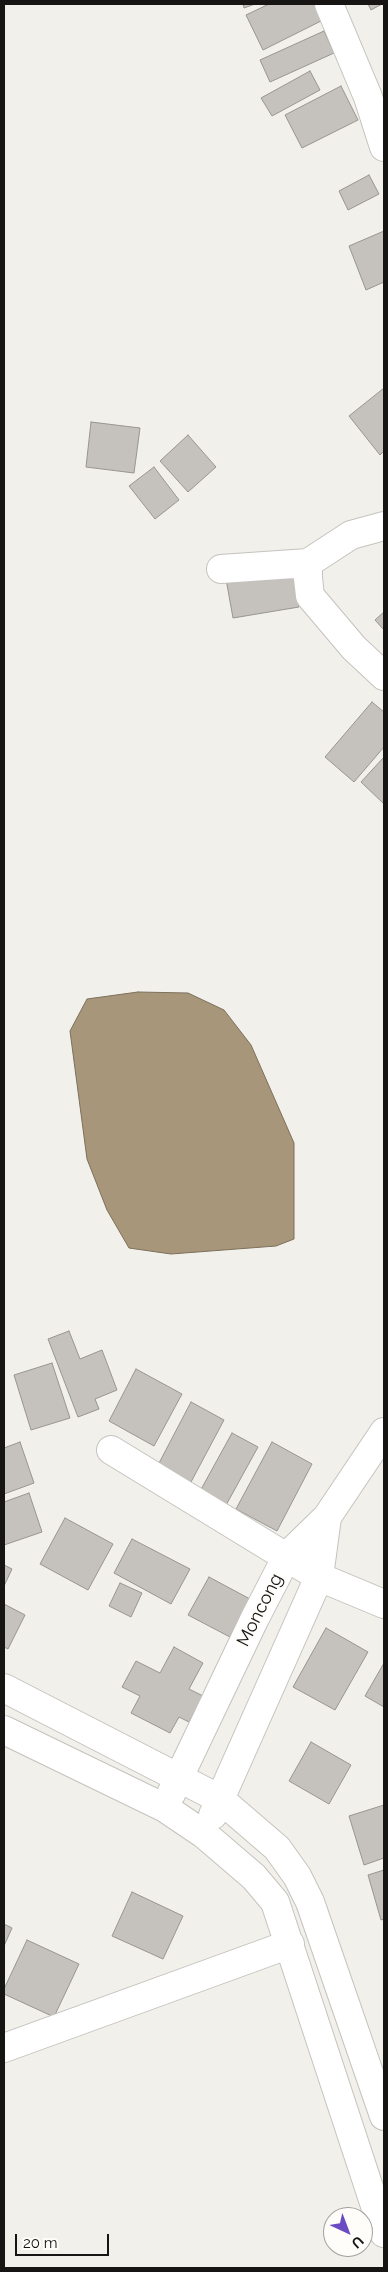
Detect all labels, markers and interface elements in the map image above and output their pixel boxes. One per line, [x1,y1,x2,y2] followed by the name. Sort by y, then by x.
[232,1570,288,1650] street label: Moncong
[323,2207,373,2257] north arrow
[18,2224,111,2256] scale bar
[348,2233,367,2252] text: U
[23,2234,58,2252] text: 20 m

